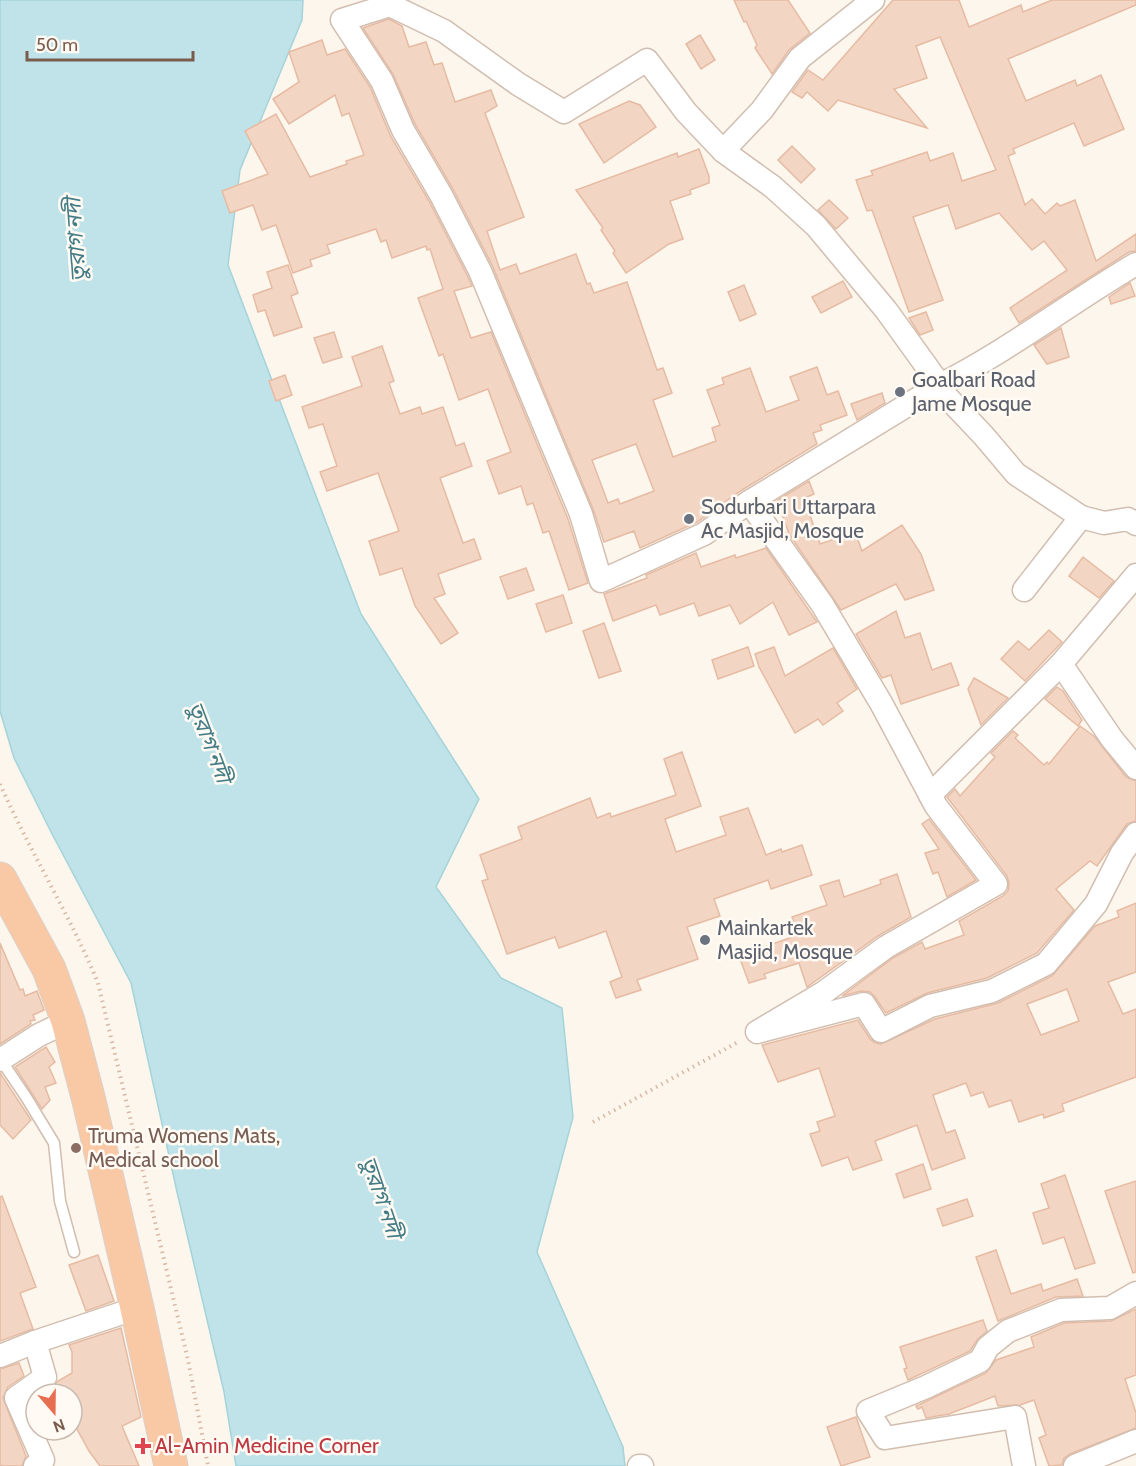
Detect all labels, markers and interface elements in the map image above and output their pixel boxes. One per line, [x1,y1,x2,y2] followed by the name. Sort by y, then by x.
[27,24,194,62] scale bar
[36,34,78,56] text: 50 m
[59,193,92,283] water label: তুরাগ নদী
[911,367,1036,416] place label: Goalbari Road Jame Mosque
[893,385,907,399] marker: Goalbari Road Jame Mosque
[701,494,876,544] place label: Sodurbari Uttarpara Ac Masjid, Mosque
[682,512,696,526] marker: Sodurbari Uttarpara Ac Masjid, Mosque
[182,698,239,790] water label: তুরাগ নদী
[717,915,853,965] place label: Mainkartek Masjid, Mosque
[698,933,712,947] marker: Mainkartek Masjid, Mosque
[88,1123,280,1172] place label: Truma Womens Mats, Medical school
[69,1141,83,1155] marker: Truma Womens Mats, Medical school
[355,1153,409,1245] water label: তুরাগ নদী
[24,1382,84,1442] north arrow
[50,1415,68,1436] text: N
[155,1433,379,1458] place label: Al-Amin Medicine Corner
[136,1439,150,1453] marker: Al-Amin Medicine Corner

